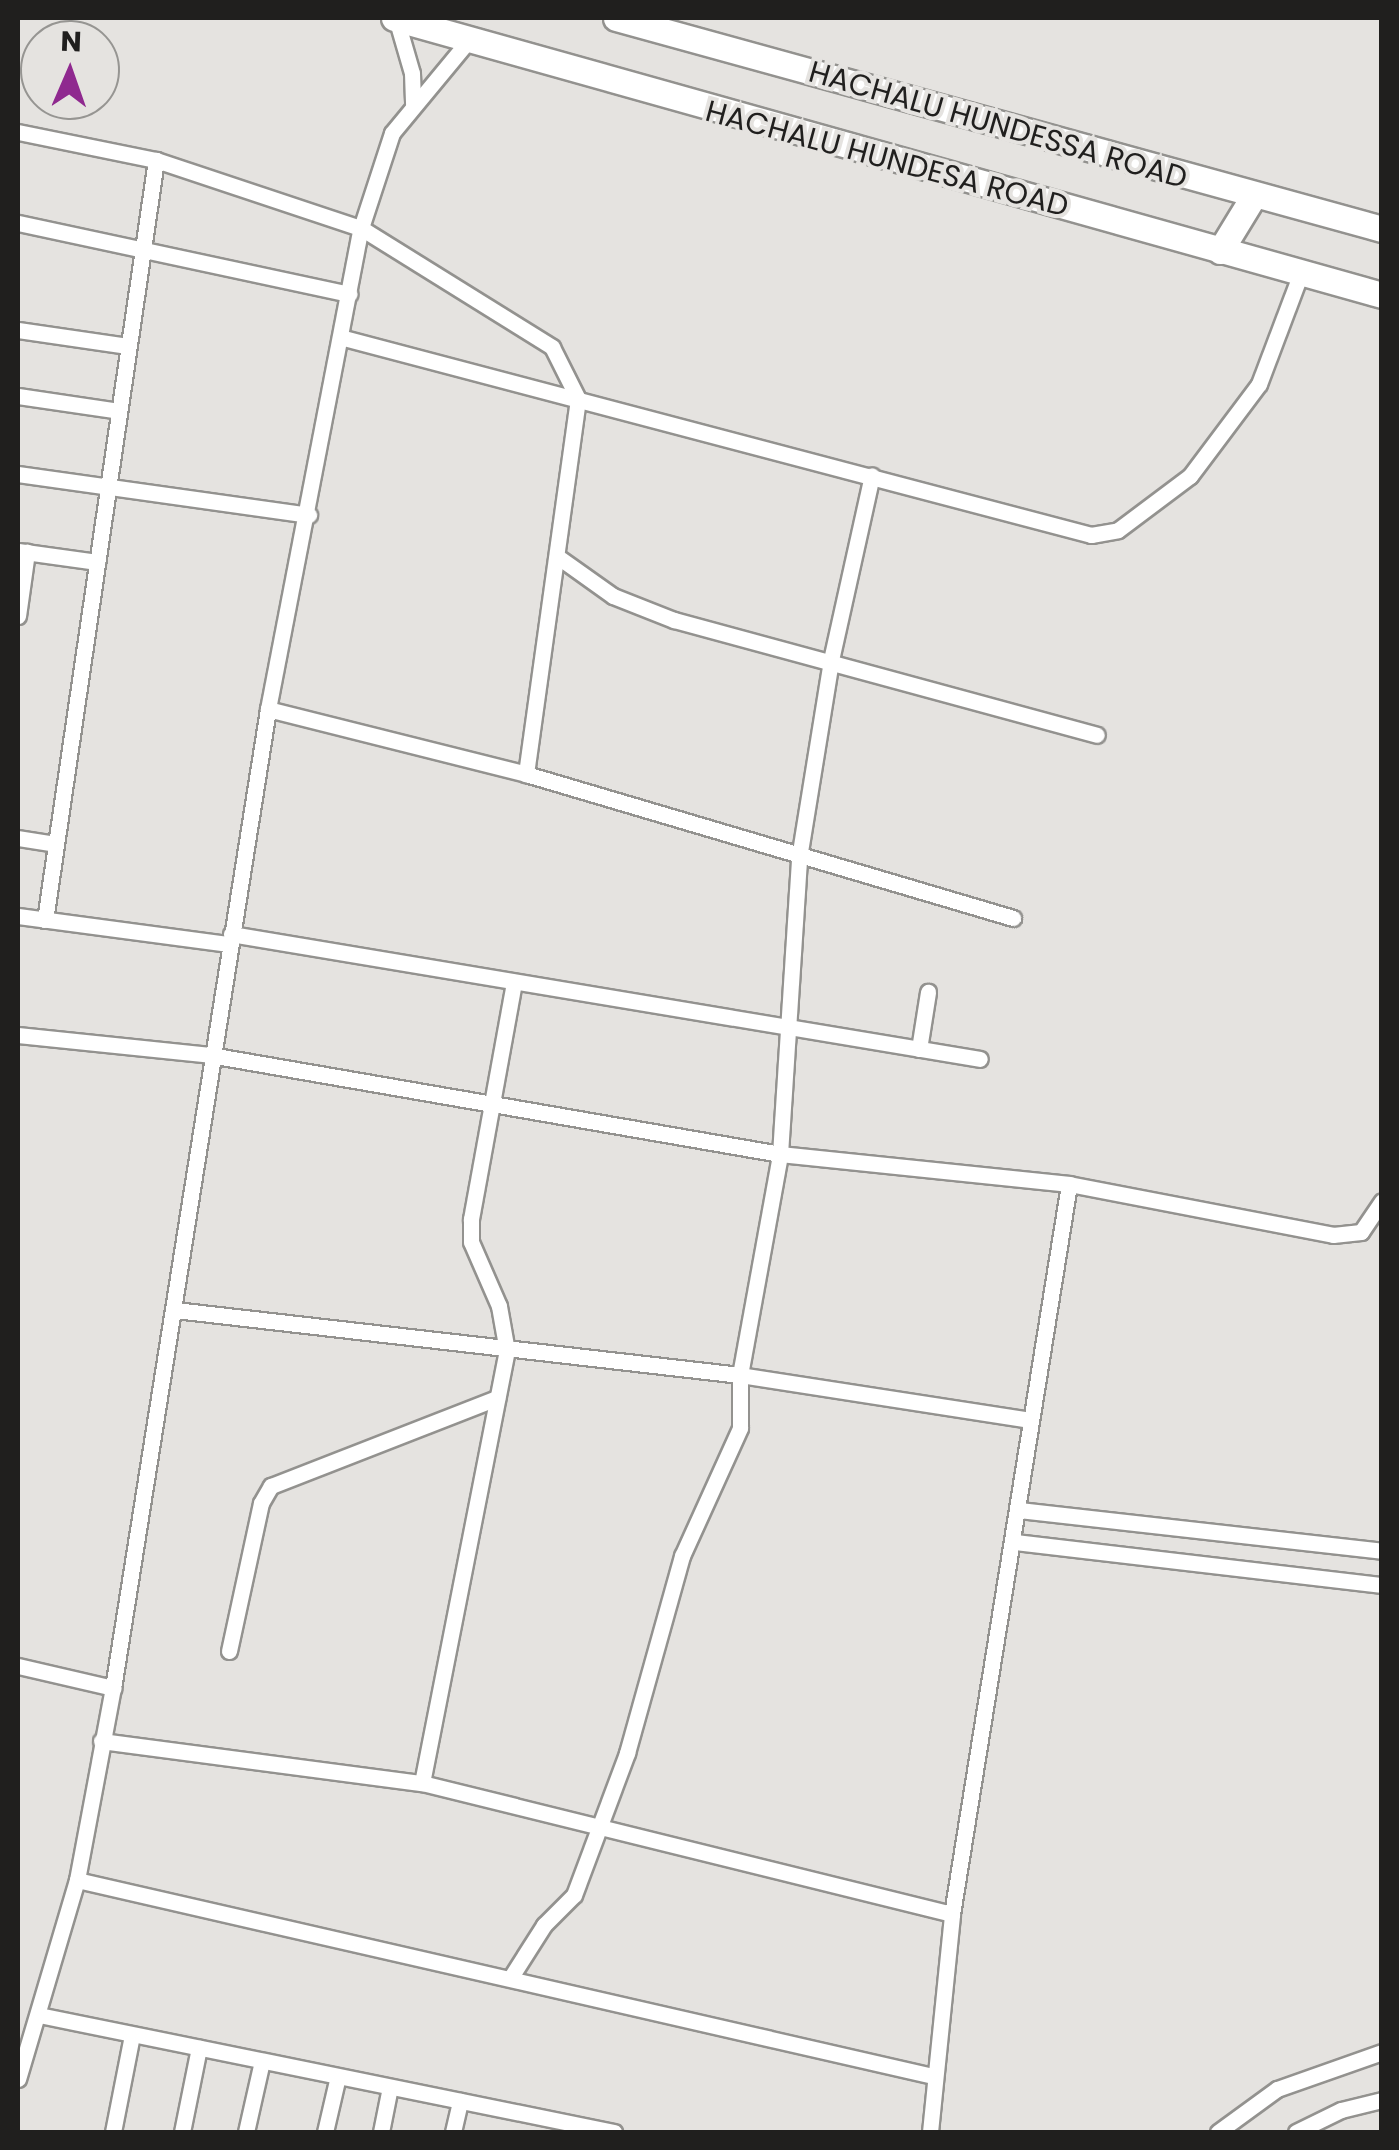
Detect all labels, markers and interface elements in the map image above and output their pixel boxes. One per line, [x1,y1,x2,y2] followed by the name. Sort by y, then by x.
[20,20,120,120] north arrow
[60,22,82,61] text: N
[805,54,1191,196] street label: HACHALU HUNDESSA ROAD
[702,93,1072,225] street label: HACHALU HUNDESA ROAD

